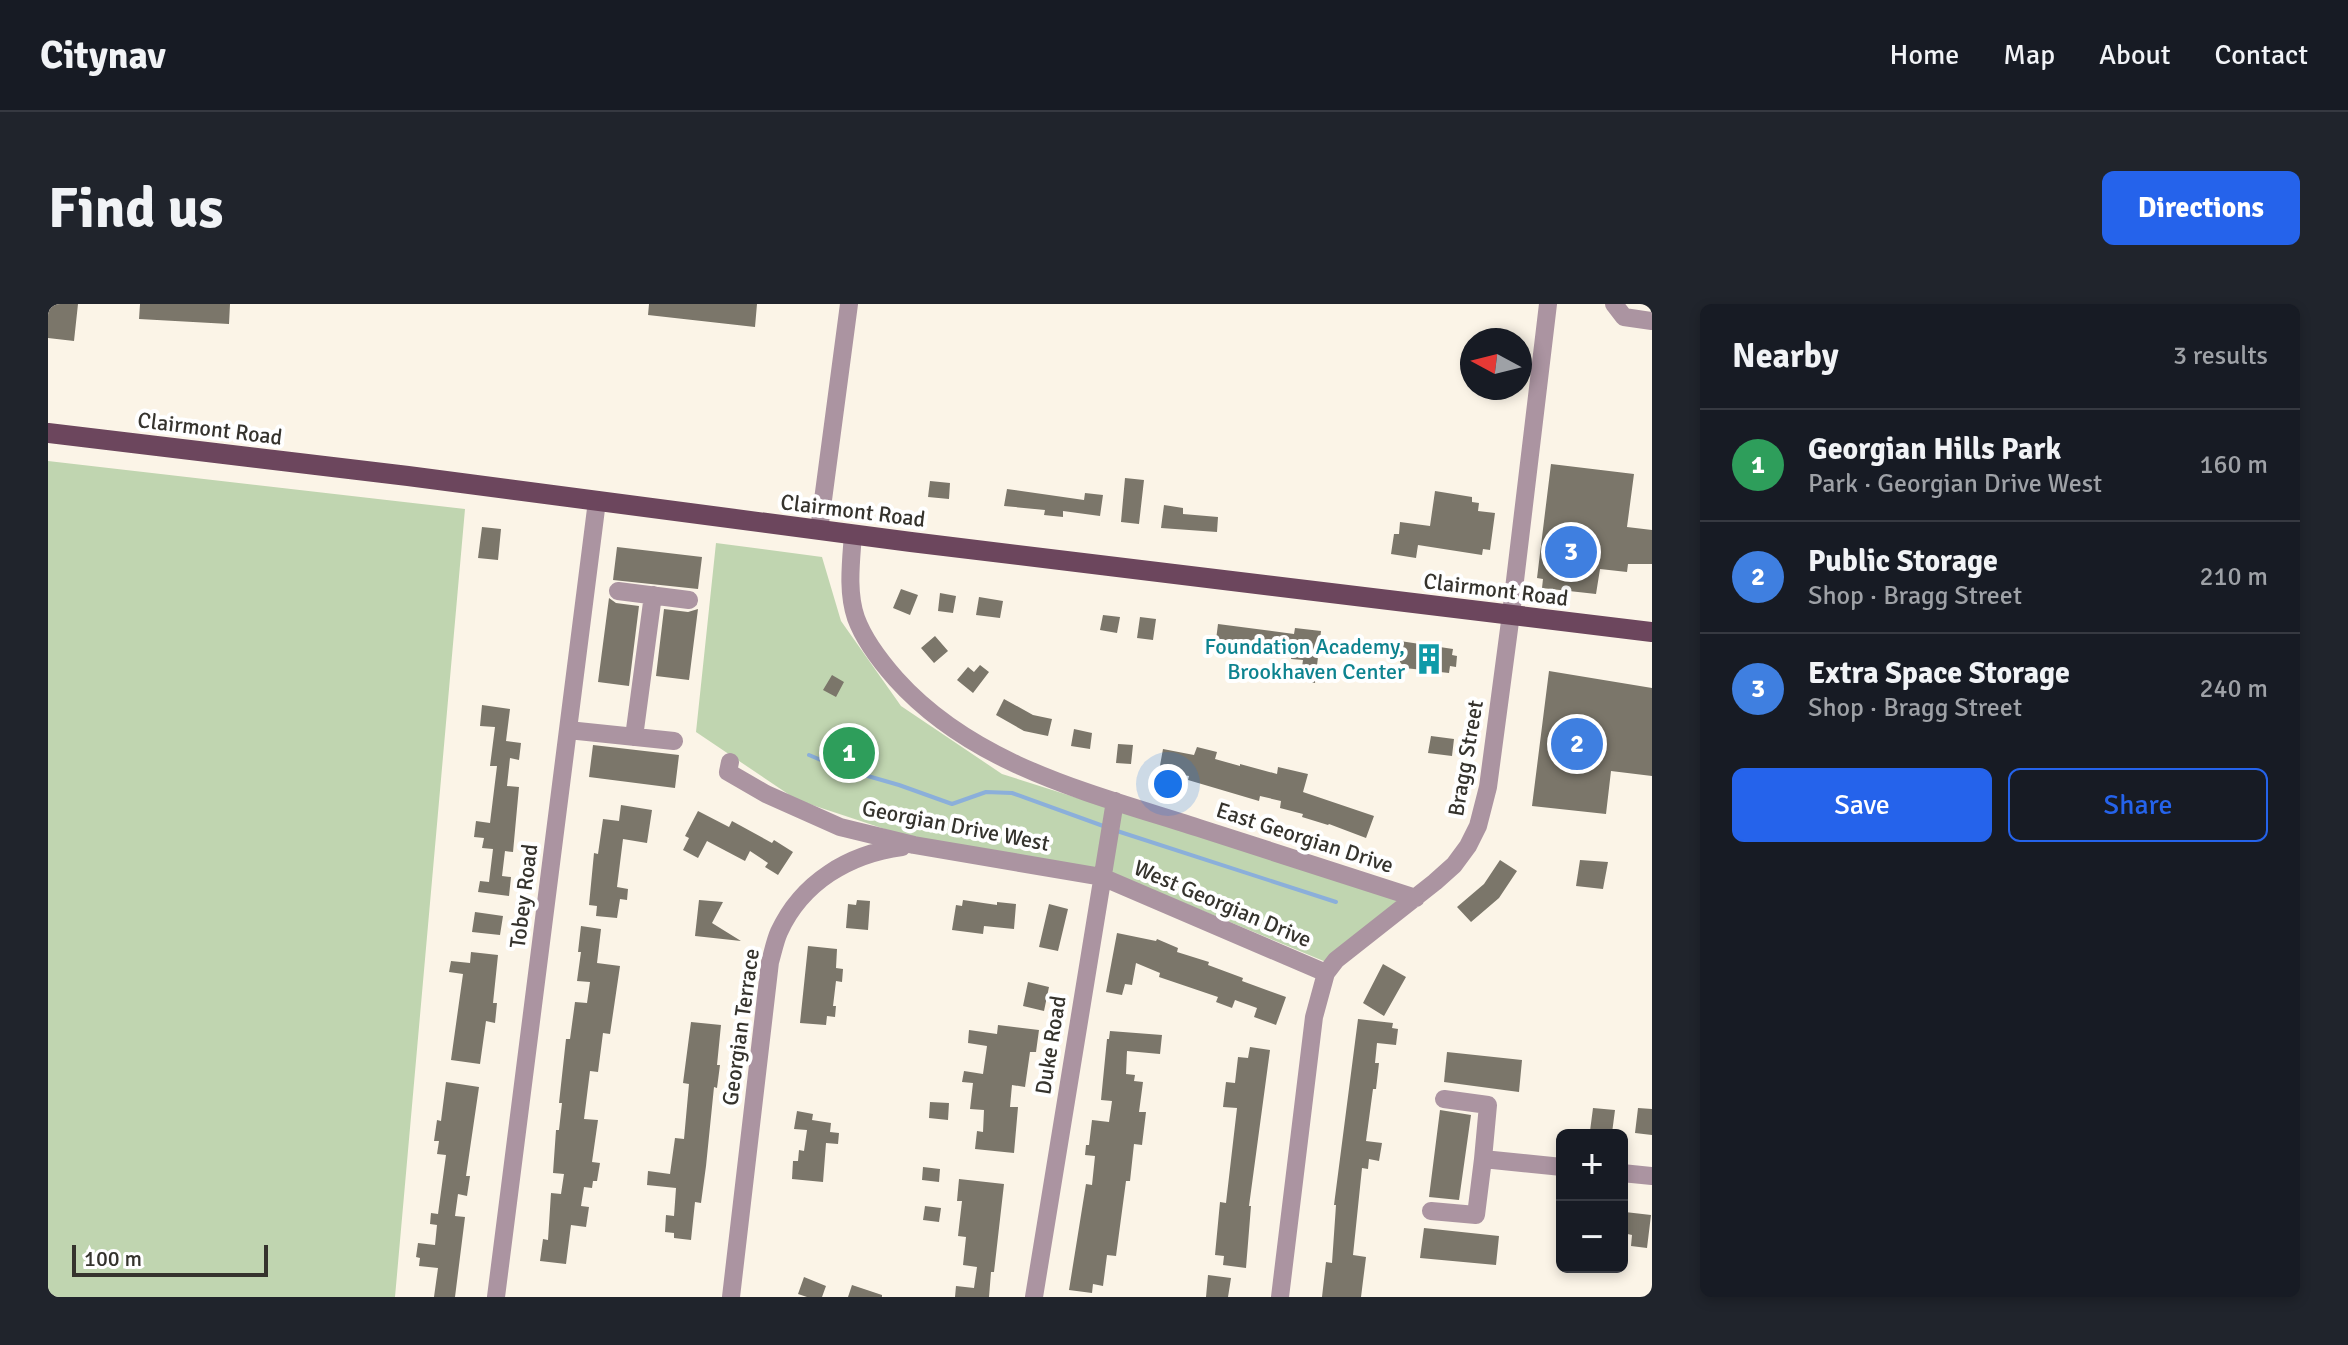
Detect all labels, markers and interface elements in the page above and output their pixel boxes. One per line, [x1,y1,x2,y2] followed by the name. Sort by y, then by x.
[40,32,166,79] text: Citynav
[1890,38,1959,72] text: Home
[2003,38,2055,72] text: Map
[2099,38,2171,72] text: About
[2215,38,2308,72] text: Contact
[2102,171,2300,245] button: Directions
[48,174,223,243] text: Find us
[1460,328,1532,400] north arrow
[1732,335,1839,377] text: Nearby
[2173,340,2268,372] text: 3 results
[136,406,284,451] street label: Clairmont Road
[1808,431,2061,468] text: Georgian Hills Park
[1751,449,1765,481] text: 1
[2199,449,2268,481] text: 160 m
[1808,468,2102,500] text: Park · Georgian Drive West
[779,488,927,533] street label: Clairmont Road
[1545,522,1597,582] pin: 3
[1808,543,1998,580] text: Public Storage
[1751,561,1765,593] text: 2
[2199,561,2268,593] text: 210 m
[1422,567,1570,612] street label: Clairmont Road
[1808,580,2022,612] text: Shop · Bragg Street
[1204,633,1405,685] place label: Foundation Academy, Brookhaven Center
[1412,642,1446,676] building icon: Foundation Academy, Brookhaven Center
[1808,655,2070,692] text: Extra Space Storage
[1751,673,1765,705] text: 3
[2199,673,2268,705] text: 240 m
[1808,692,2022,724] text: Shop · Bragg Street
[1442,698,1489,818] street label: Bragg Street
[1551,714,1603,774] pin: 2
[823,723,875,783] pin: 1
[1148,764,1188,804] your location
[1732,768,1992,842] button: Save
[2008,768,2268,842] button: Share
[860,794,1052,857] street label: Georgian Drive West
[1213,796,1397,879] street label: East Georgian Drive
[504,842,543,950] street label: Tobey Road
[1130,854,1316,953] street label: West Georgian Drive
[716,947,765,1107] street label: Georgian Terrace
[1029,994,1072,1096] street label: Duke Road
[1556,1129,1628,1273] map controls
[1556,1129,1628,1201] button: +
[1556,1201,1628,1273] button: −
[72,1241,268,1277] scale bar
[84,1245,142,1272] text: 100 m

